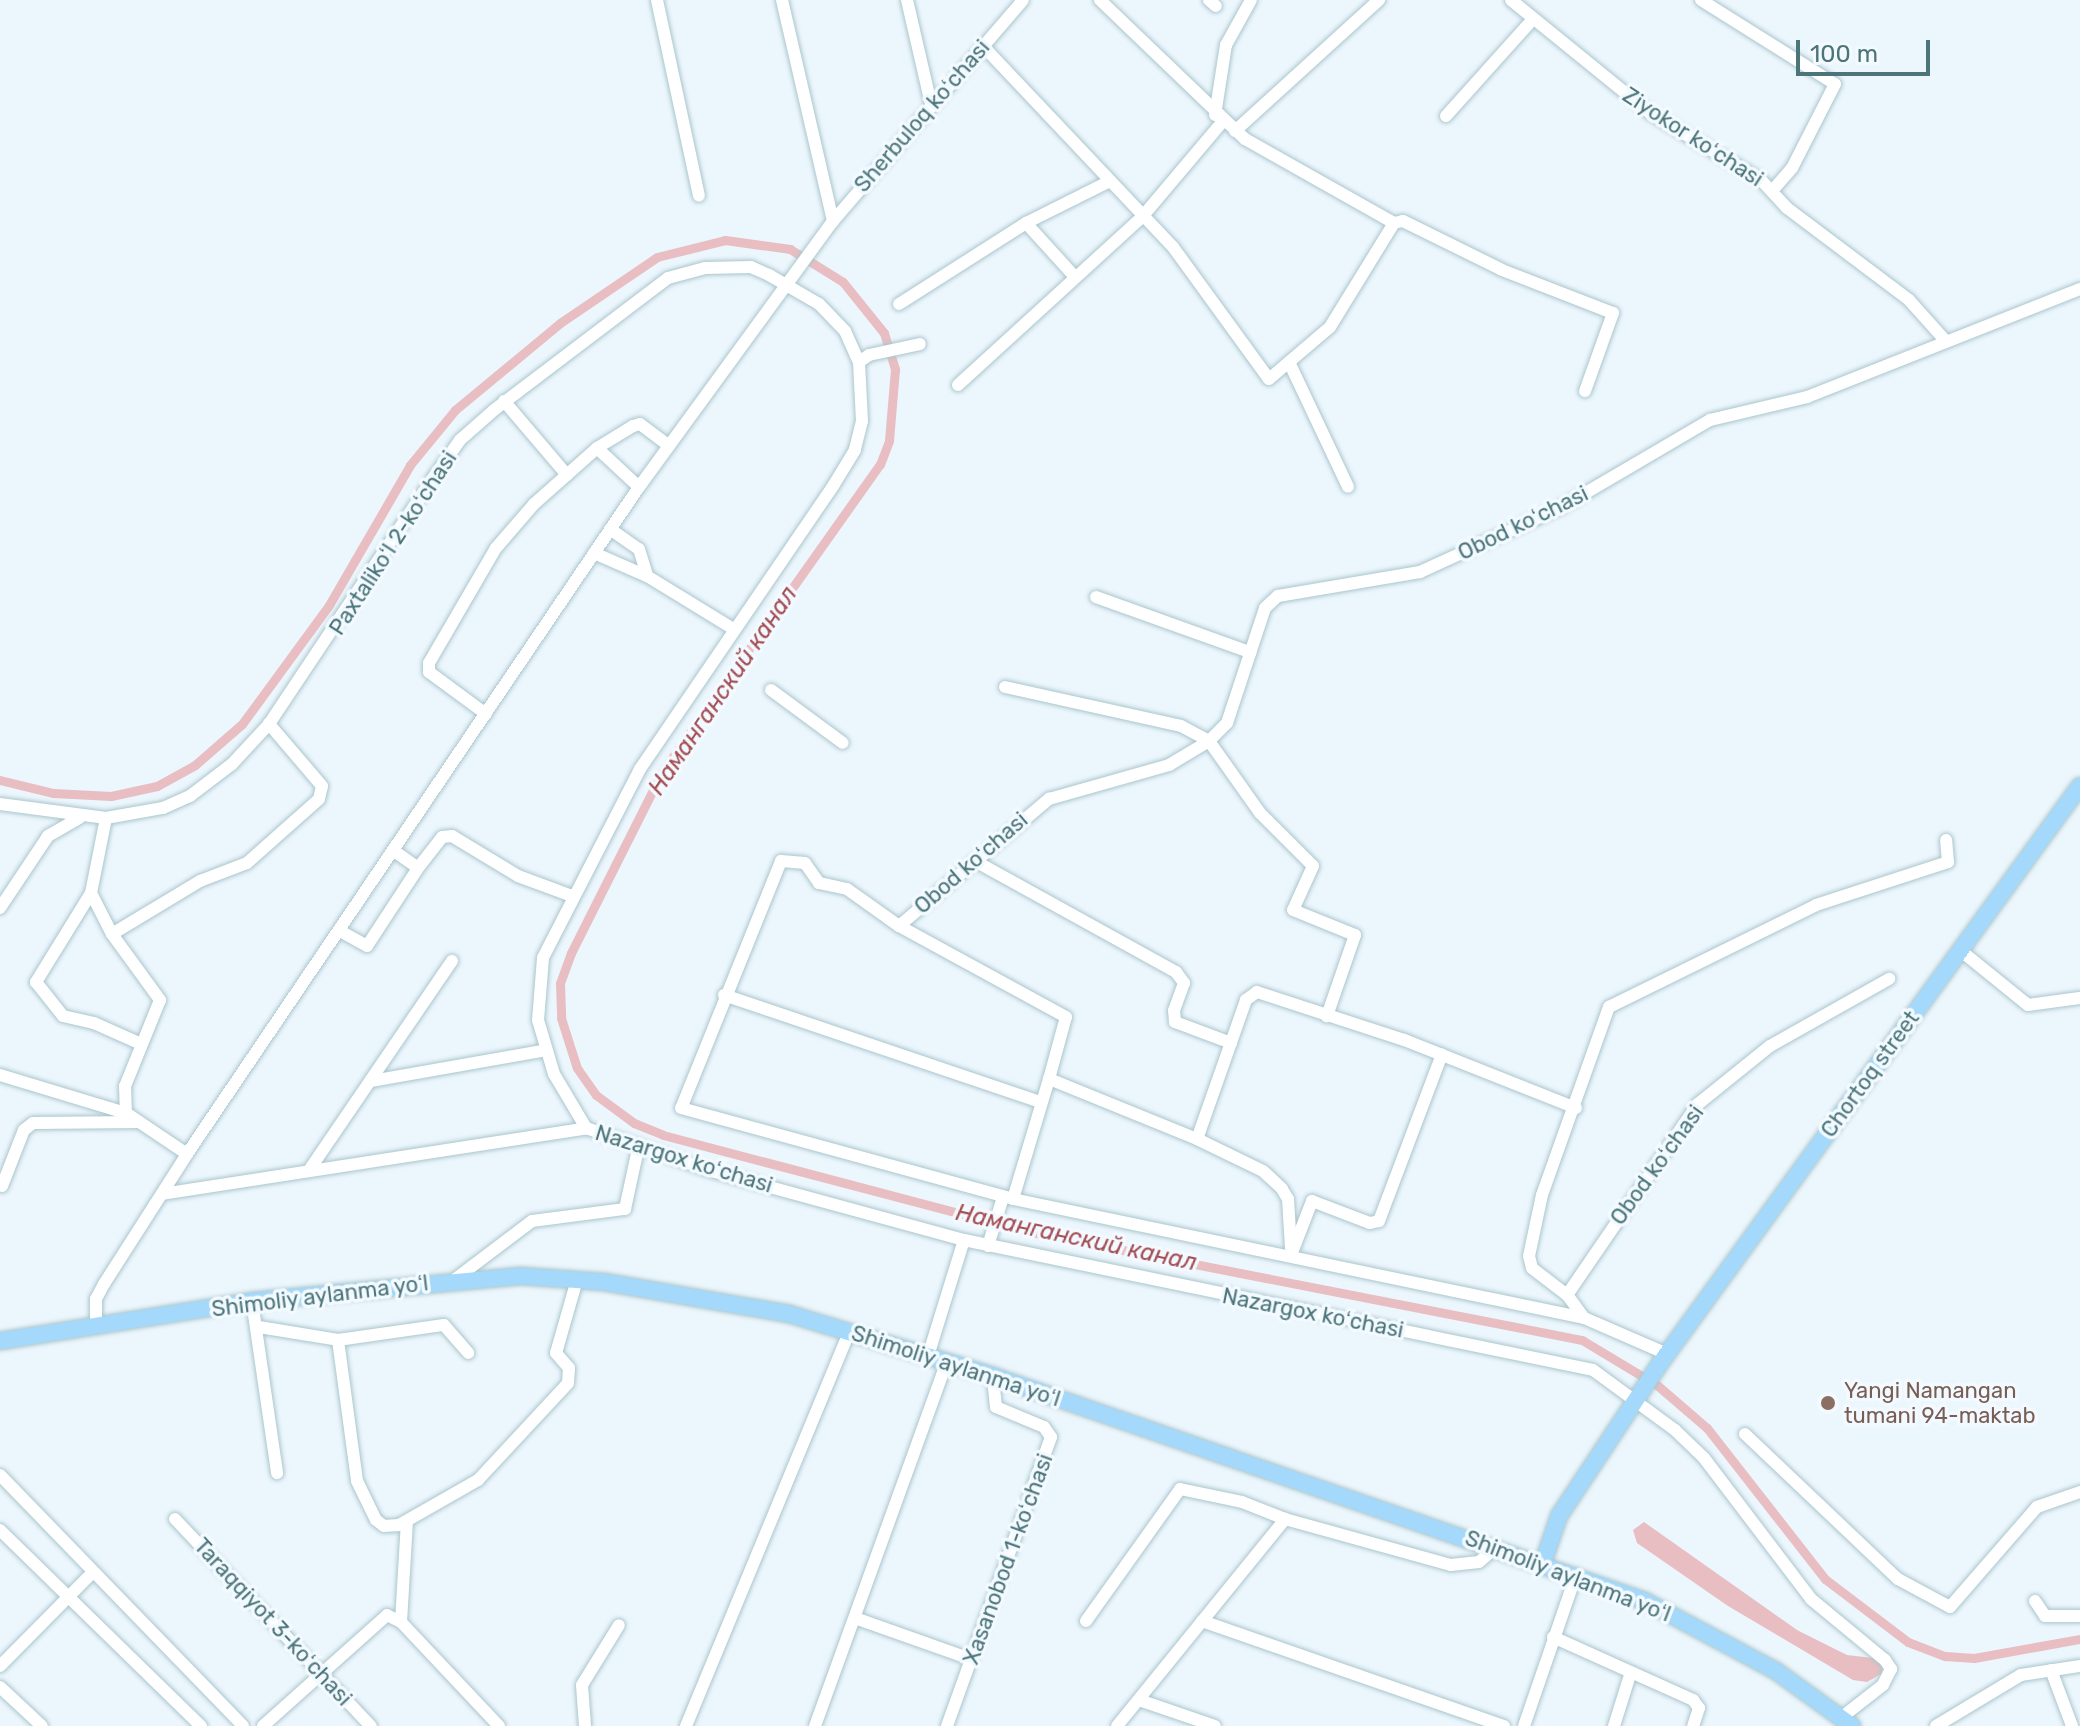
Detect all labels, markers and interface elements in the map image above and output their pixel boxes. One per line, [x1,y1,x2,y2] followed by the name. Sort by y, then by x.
[1800,24,1934,74] scale bar
[849,34,995,198] street label: Sherbuloq koʻchasi
[1810,40,1878,68] text: 100 m
[1618,82,1768,192] street label: Ziyokor koʻchasi
[324,446,462,640] street label: Paxtalikoʻl 2-koʻchasi
[1454,480,1592,566] street label: Obod koʻchasi
[642,581,804,801] water label: Наманганский канал
[909,807,1033,919] street label: Obod koʻchasi
[1815,1006,1925,1142] street label: Chortoq street
[1605,1100,1709,1230] street label: Obod koʻchasi
[592,1119,776,1199] street label: Nazargox koʻchasi
[953,1198,1199,1278] water label: Наманганский канал
[210,1270,430,1322] street label: Shimoliy aylanma yoʻl
[1220,1282,1406,1344] street label: Nazargox koʻchasi
[848,1320,1064,1412] street label: Shimoliy aylanma yoʻl
[1844,1377,2036,1428] place label: Yangi Namangan tumani 94-maktab
[1819,1394,1837,1412] marker: Yangi Namangan tumani 94-maktab
[958,1450,1058,1668] street label: Xasanobod 1-koʻchasi
[1461,1524,1675,1628] street label: Shimoliy aylanma yoʻl
[189,1533,357,1711] street label: Taraqqiyot 3-koʻchasi

